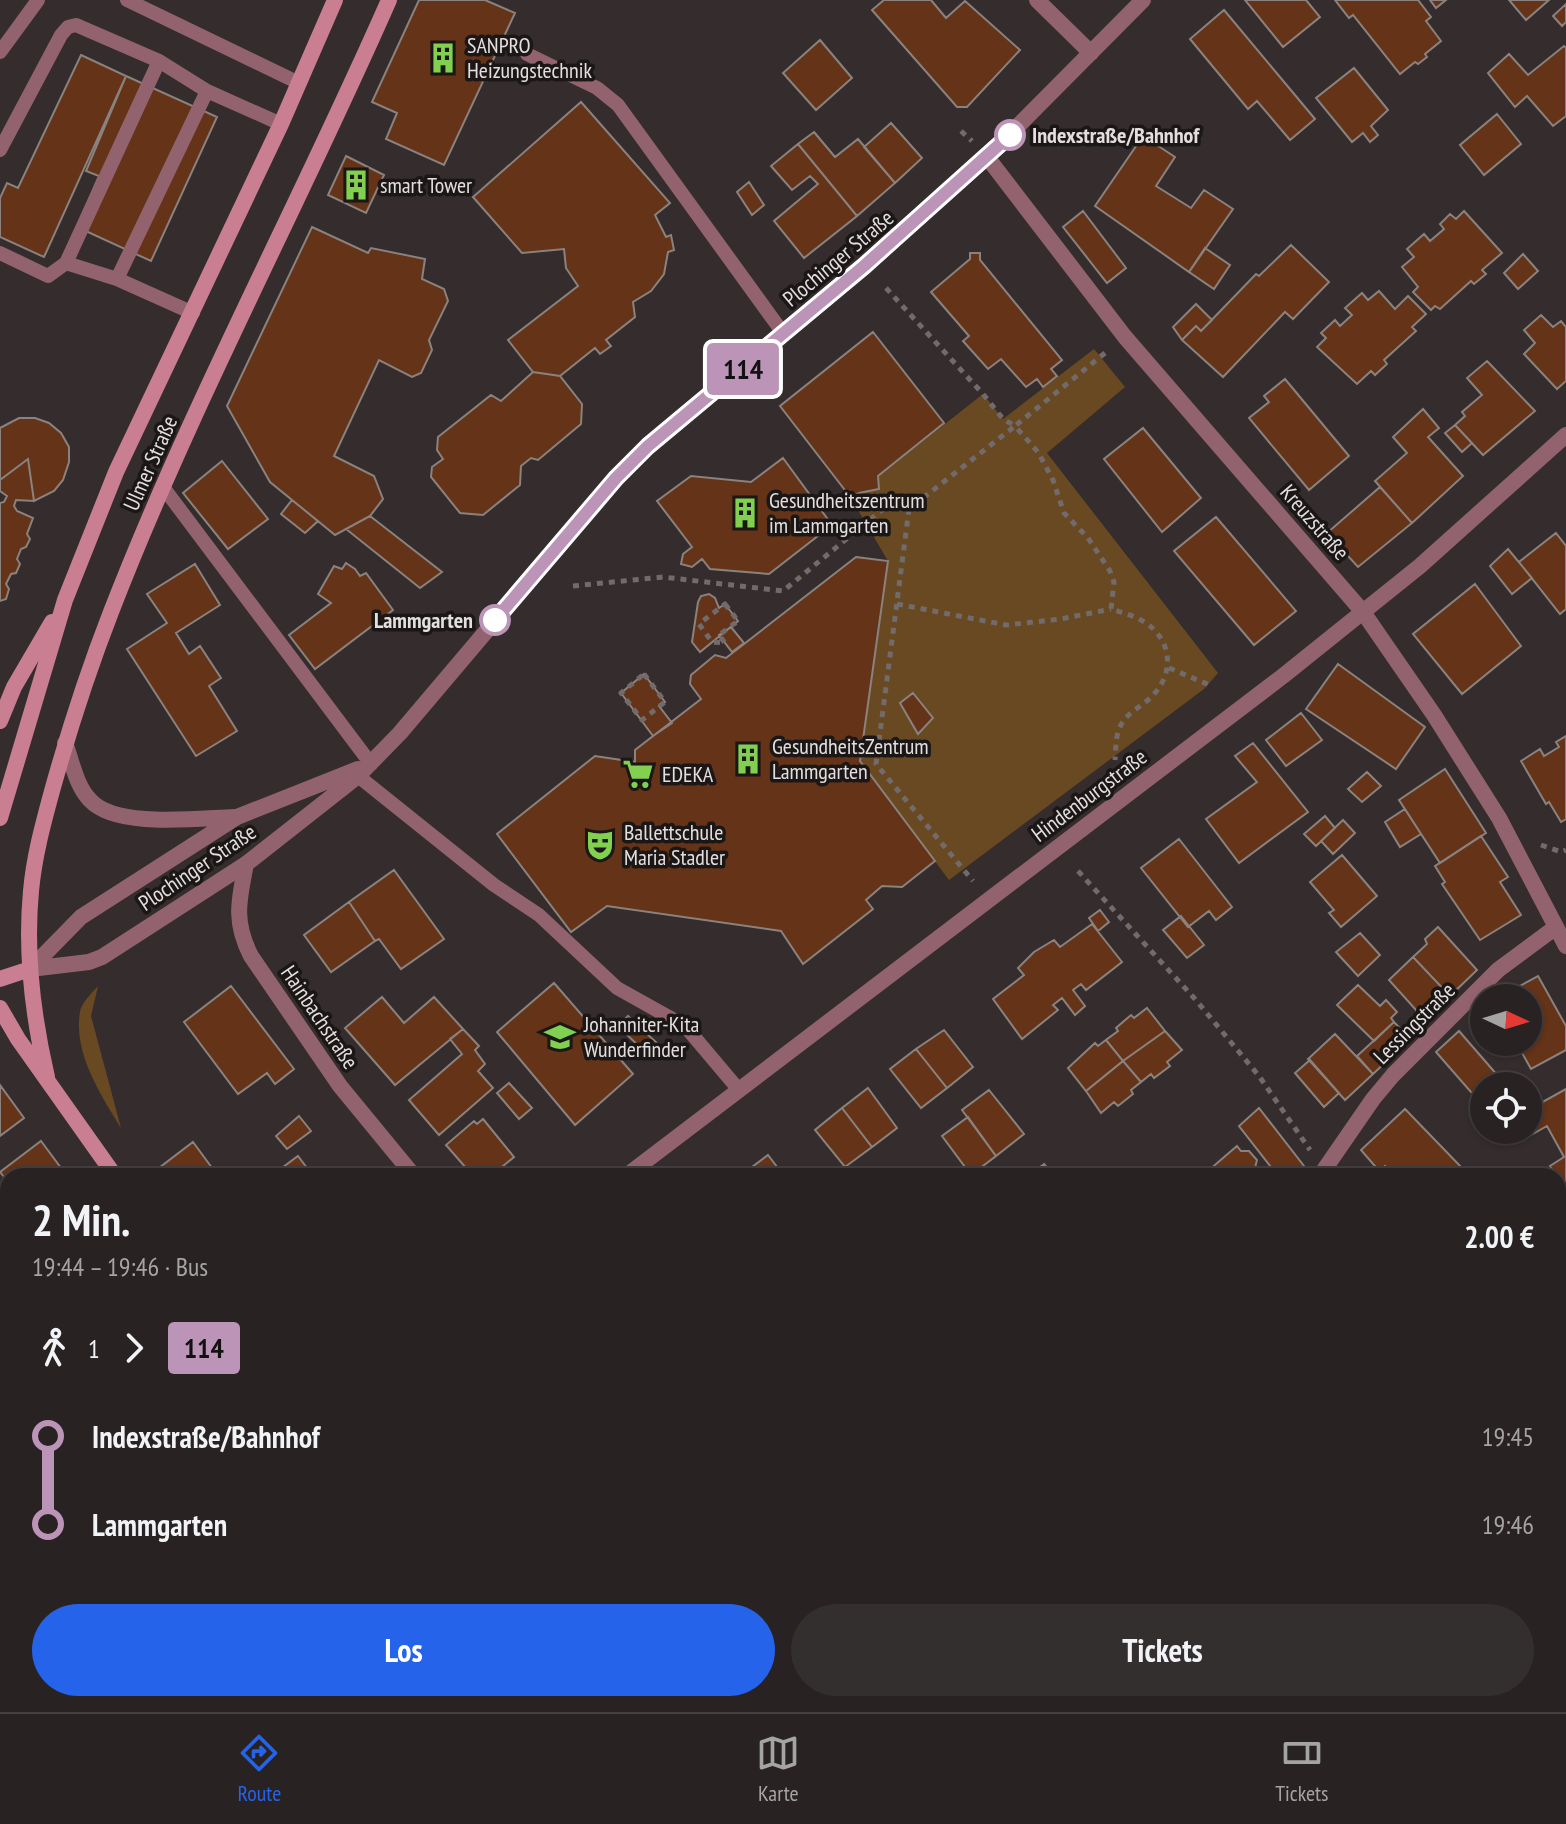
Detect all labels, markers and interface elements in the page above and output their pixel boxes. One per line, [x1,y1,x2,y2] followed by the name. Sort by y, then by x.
[467,31,592,84] place label: SANPRO Heizungstechnik
[426,41,460,75] building icon: SANPRO Heizungstechnik
[995,120,1025,150] marker: Indexstraße/Bahnhof
[1032,121,1200,149] place label: Indexstraße/Bahnhof
[339,168,373,202] building icon: smart Tower
[380,171,472,199] place label: smart Tower
[777,204,899,312] street label: Plochinger Straße
[697,343,789,395] line badge: 114
[723,350,763,387] text: 114
[117,411,183,515] street label: Ulmer Straße
[1275,478,1355,566] street label: Kreuzstraße
[769,486,924,539] place label: Gesundheitszentrum im Lammgarten
[728,496,762,530] building icon: Gesundheitszentrum im Lammgarten
[480,605,510,635] marker: Lammgarten
[374,606,473,634] place label: Lammgarten
[772,732,929,785] place label: GesundheitsZentrum Lammgarten
[731,742,765,776] building icon: GesundheitsZentrum Lammgarten
[1026,743,1152,847] street label: Hindenburgstraße
[621,757,655,791] supermarket icon: EDEKA
[662,760,714,788] place label: EDEKA
[133,817,261,917] street label: Plochinger Straße
[624,818,725,871] place label: Ballettschule Maria Stadler
[583,828,617,862] theatre icon: Ballettschule Maria Stadler
[275,960,365,1074] street label: Hainbachstraße
[1367,976,1461,1070] street label: Lessingstraße
[1470,984,1542,1056] north arrow
[1470,984,1542,1144] map controls
[583,1010,699,1063] place label: Johanniter-Kita Wunderfinder
[543,1020,577,1054] school or university icon: Johanniter-Kita Wunderfinder
[1470,1072,1542,1144] button: locate
[32,1191,130,1248] text: 2 Min.
[1464,1217,1534,1256] text: 2.00 €
[32,1250,208,1283] text: 19:44 – 19:46 · Bus
[32,1326,76,1370] icon: walk
[112,1326,156,1370] icon: forward
[184,1329,224,1366] text: 114
[88,1332,100,1365] text: 1
[92,1417,320,1456] text: Indexstraße/Bahnhof
[1482,1420,1534,1453] text: 19:45
[92,1505,227,1544] text: Lammgarten
[1482,1508,1534,1541] text: 19:46
[32,1604,775,1696] button: Los
[791,1604,1534,1696] button: Tickets
[237,1731,281,1807] tab: Route
[756,1731,800,1807] tab: Karte
[1275,1731,1329,1807] tab: Tickets

